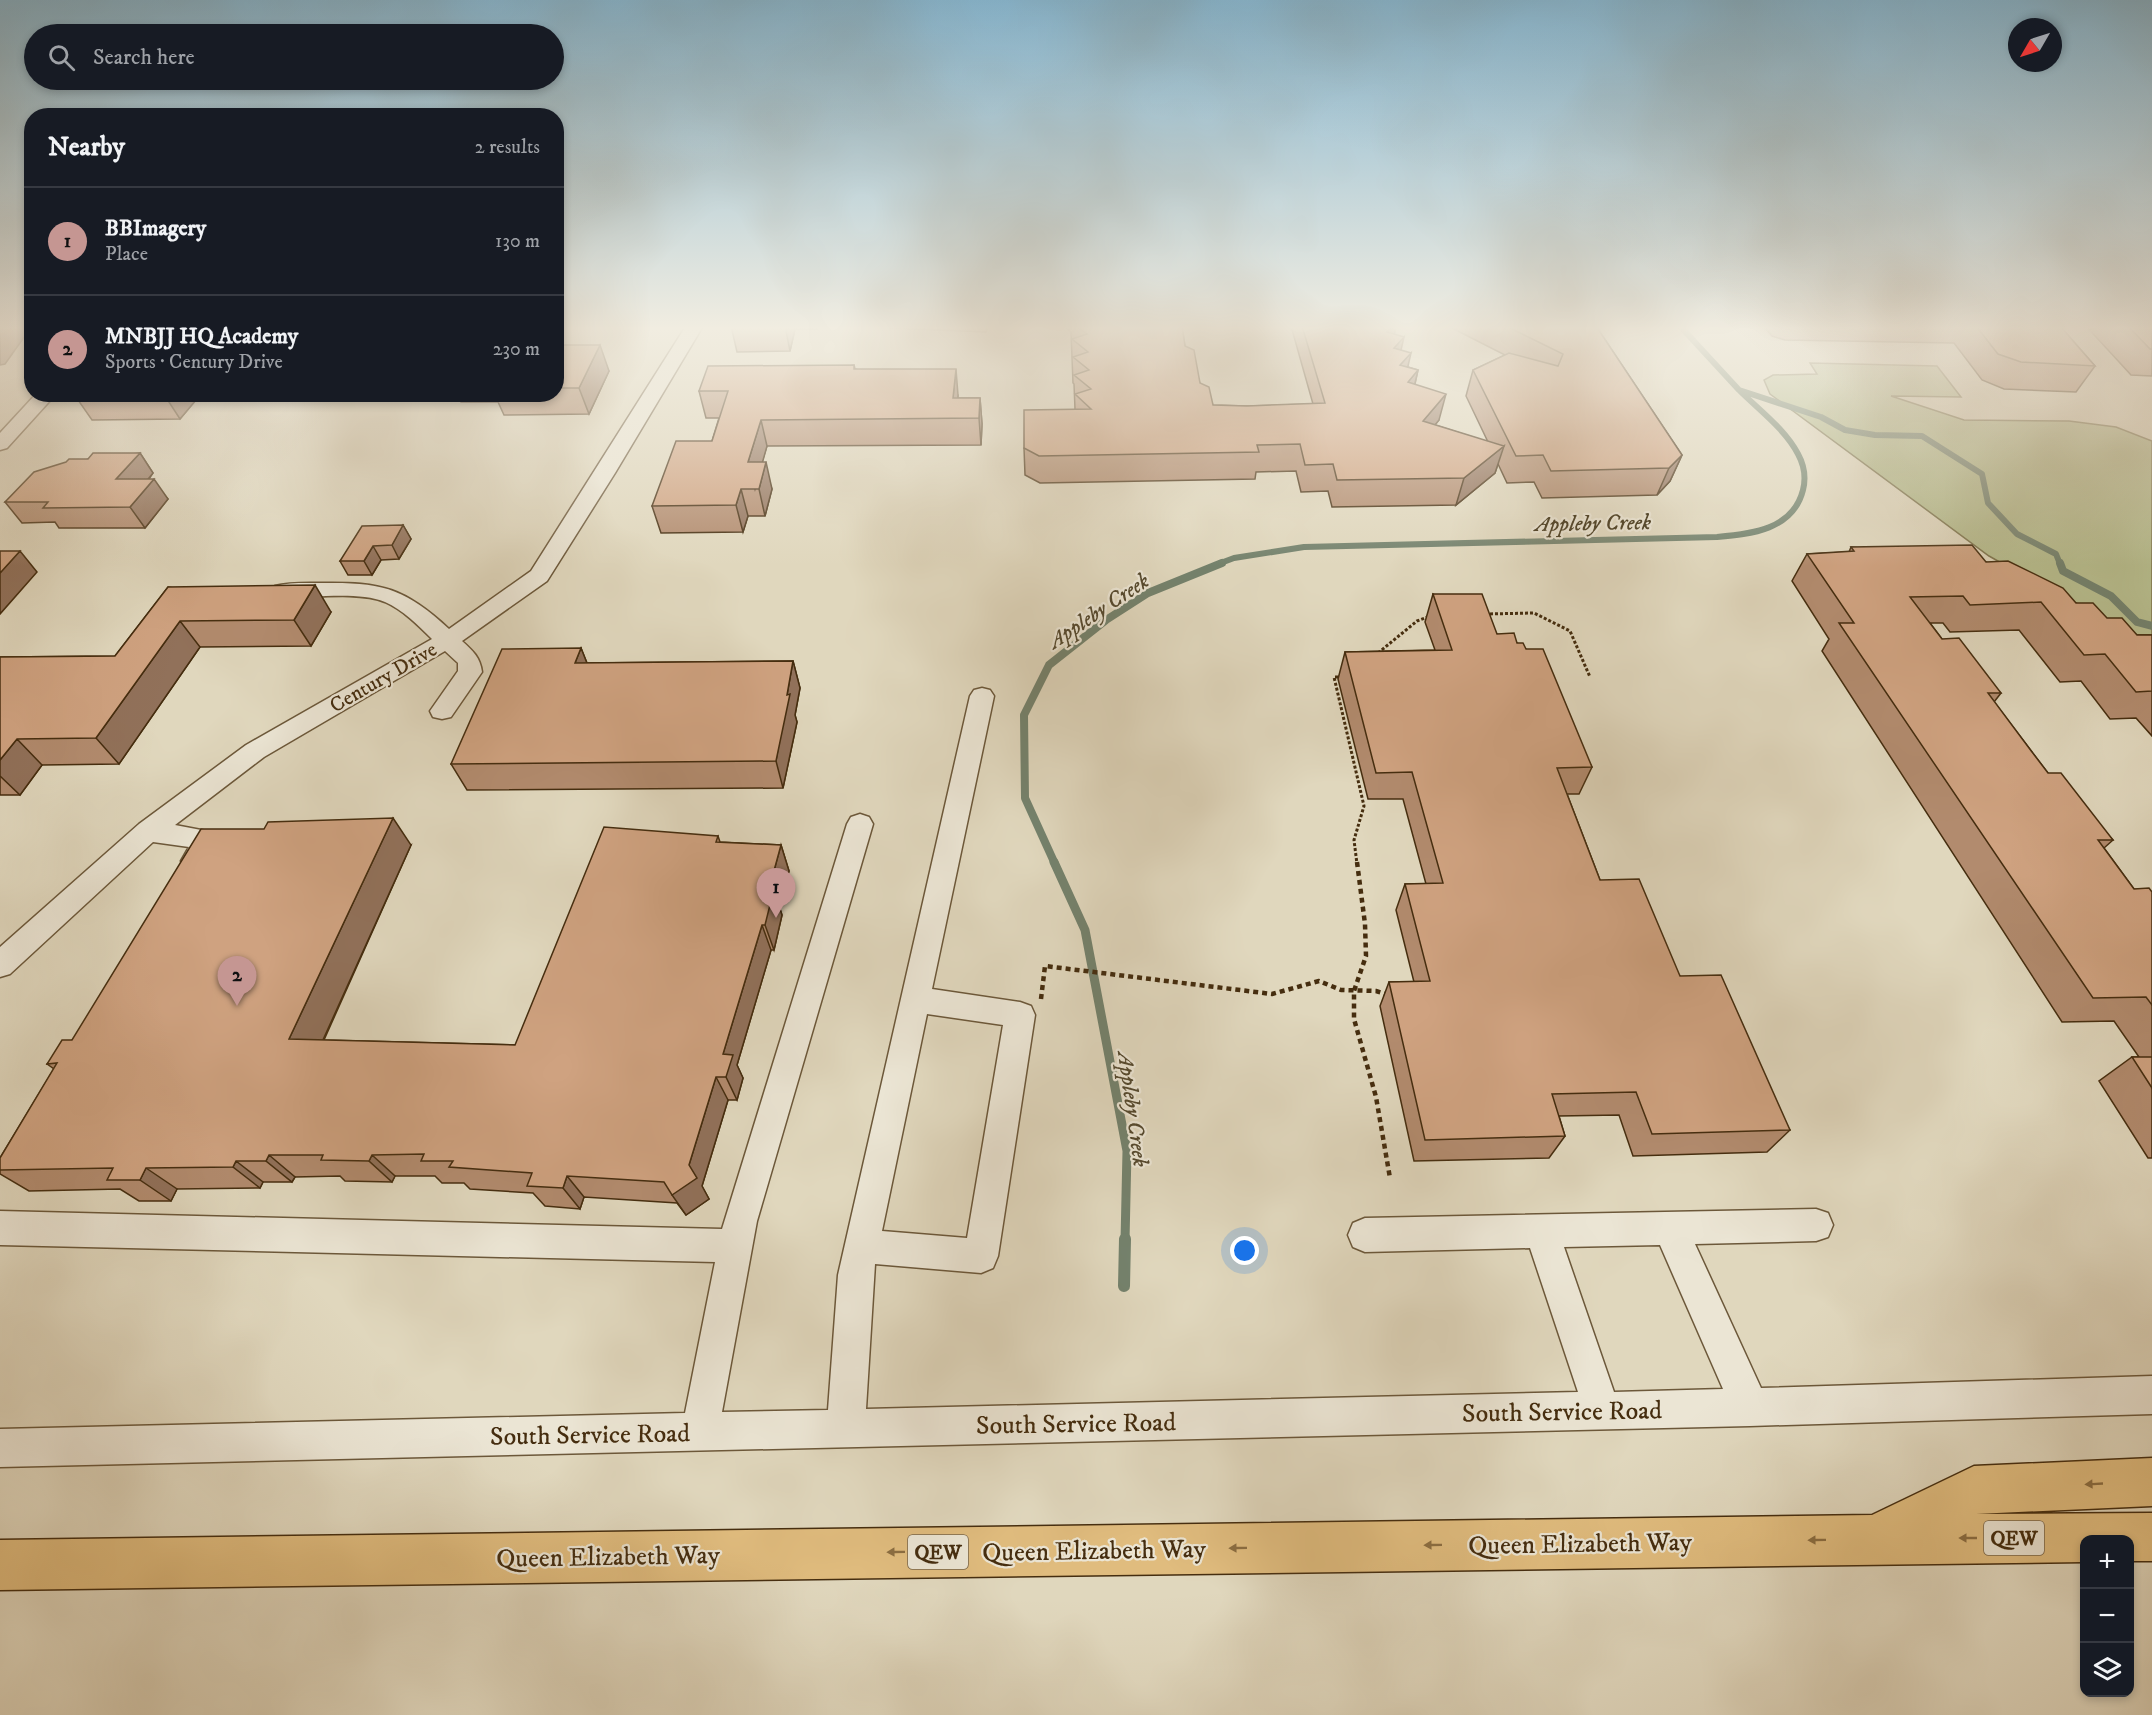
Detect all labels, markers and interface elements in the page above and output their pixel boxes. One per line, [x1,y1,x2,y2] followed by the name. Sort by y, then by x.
[2008,18,2062,72] north arrow
[24,24,564,90] search box
[45,41,78,74] icon: search
[93,44,195,71] text: Search here
[48,131,125,164] text: Nearby
[475,135,540,160] text: 2 results
[105,215,206,242] text: BBImagery
[64,229,71,254] text: 1
[495,229,540,254] text: 130 m
[105,242,148,267] text: Place
[105,323,298,350] text: MNBJJ HQ Academy
[63,337,72,362] text: 2
[493,337,540,362] text: 230 m
[105,350,283,375] text: Sports · Century Drive
[1532,509,1652,538] water label: Appleby Creek
[1041,567,1155,657] water label: Appleby Creek
[325,637,442,719] street label: Century Drive
[756,868,796,918] pin: 1
[218,956,256,1006] pin: 2
[1111,1047,1154,1169] water label: Appleby Creek
[1230,1236,1259,1265] your location
[1462,1394,1662,1431] street label: South Service Road
[976,1406,1176,1443] street label: South Service Road
[490,1417,690,1454] street label: South Service Road
[2084,1480,2103,1489] one-way arrow
[1984,1521,2044,1555] road number: QEW
[1468,1526,1693,1563] street label: Queen Elizabeth Way
[982,1533,1207,1570] street label: Queen Elizabeth Way
[1958,1533,1977,1543] one-way arrow
[908,1535,968,1569] road number: QEW
[1808,1535,1827,1545] one-way arrow
[2080,1535,2134,1697] map controls
[2080,1535,2134,1589] button: +
[496,1539,721,1576] street label: Queen Elizabeth Way
[1424,1540,1443,1550] one-way arrow
[1229,1543,1248,1553] one-way arrow
[887,1548,906,1557] one-way arrow
[2080,1589,2134,1643] button: −
[2080,1643,2134,1697] button: layers

